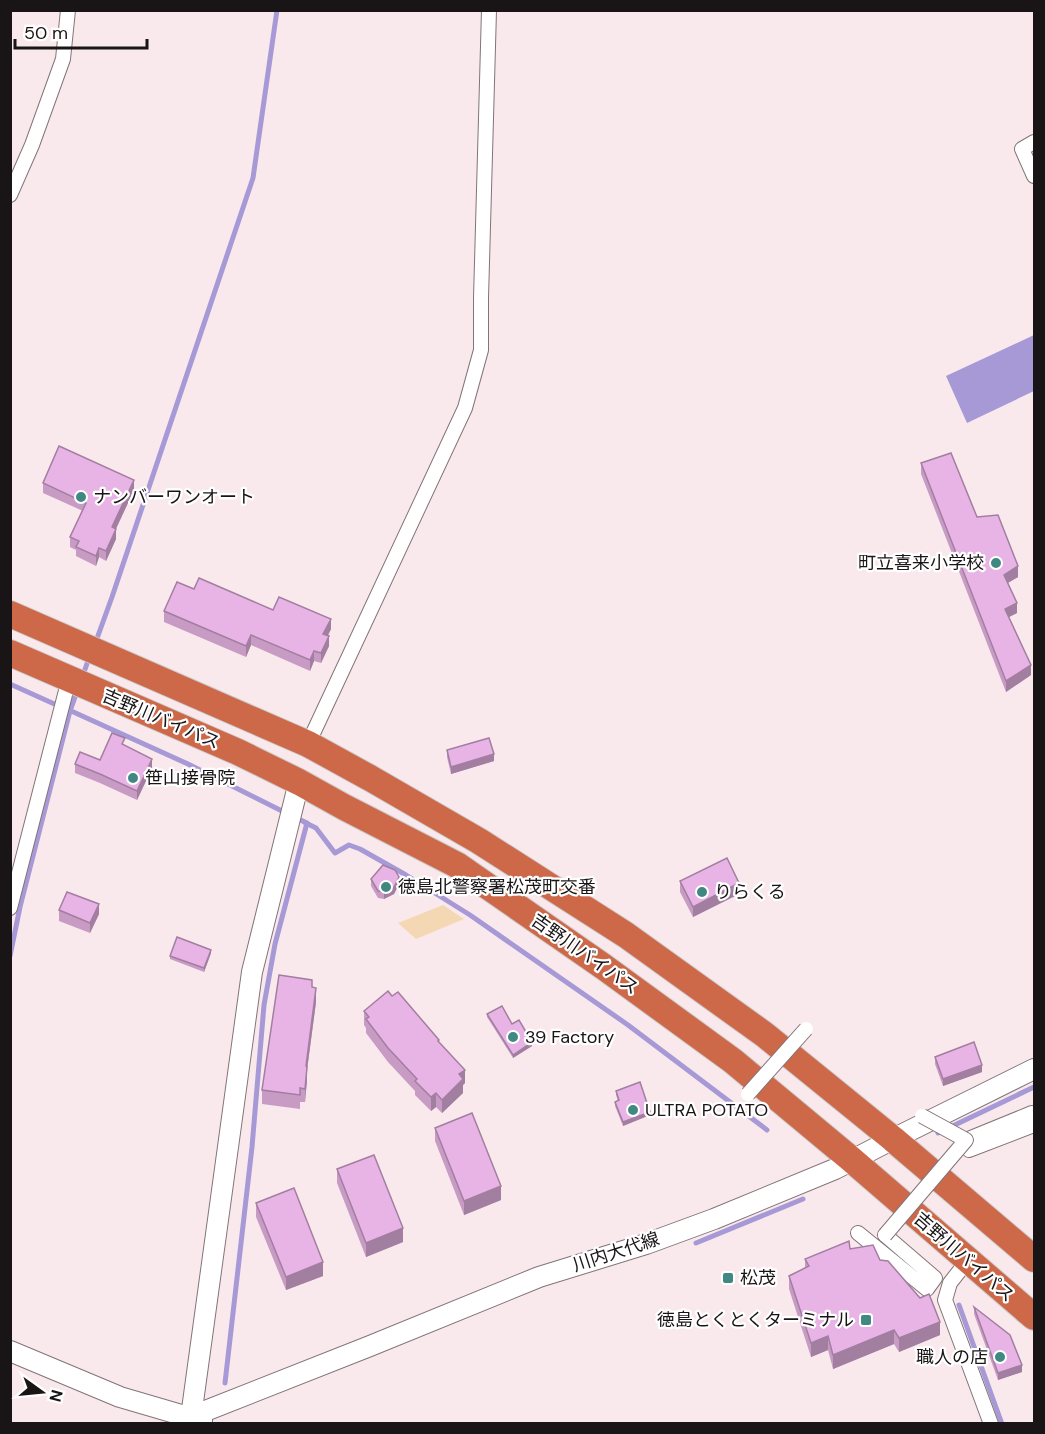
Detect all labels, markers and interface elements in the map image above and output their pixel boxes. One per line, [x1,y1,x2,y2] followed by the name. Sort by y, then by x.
[15,12,147,50] scale bar
[24,21,68,45] text: 50 m
[93,485,255,509] place label: ナンバーワンオート
[74,490,88,504] marker: ナンバーワンオート
[858,551,984,575] place label: 町立喜来小学校
[989,556,1003,570] marker: 町立喜来小学校
[98,683,224,755] street label: 吉野川バイパス
[145,766,235,790] place label: 笹山接骨院
[126,771,140,785] marker: 笹山接骨院
[398,875,596,899] place label: 徳島北警察署松茂町交番
[379,880,393,894] marker: 徳島北警察署松茂町交番
[714,880,786,904] place label: りらくる
[695,885,709,899] marker: りらくる
[527,908,643,1000] street label: 吉野川バイパス
[525,1025,614,1049] place label: 39 Factory
[506,1030,520,1044] marker: 39 Factory
[645,1098,768,1122] place label: ULTRA POTATO
[626,1103,640,1117] marker: ULTRA POTATO
[909,1207,1019,1307] street label: 吉野川バイパス
[569,1227,663,1277] street label: 川内大代線
[740,1266,776,1290] place label: 松茂
[721,1271,735,1285] marker: 松茂
[657,1308,854,1332] place label: 徳島とくとくターミナル
[859,1313,873,1327] marker: 徳島とくとくターミナル
[916,1345,988,1369] place label: 職人の店
[993,1350,1007,1364] marker: 職人の店
[12,1362,72,1422] north arrow
[44,1387,68,1404] text: N

